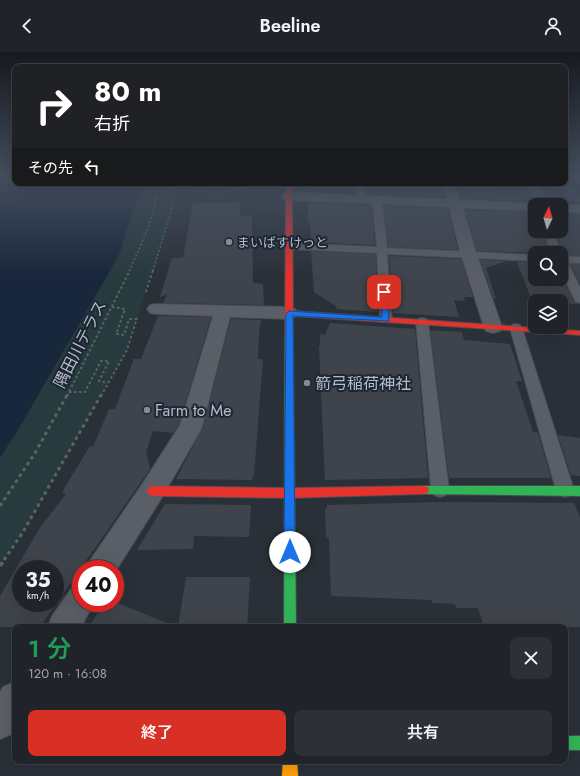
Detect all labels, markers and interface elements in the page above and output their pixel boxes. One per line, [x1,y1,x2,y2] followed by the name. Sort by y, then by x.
[260,13,320,39] text: Beeline
[16,15,38,37] icon: back
[542,15,564,37] icon: person
[94,71,161,112] text: 80 m
[28,80,80,132] icon: right
[94,111,130,137] text: 右折
[81,156,103,178] icon: left
[28,157,73,179] text: その先
[528,198,568,238] north arrow
[528,198,568,334] map controls
[237,233,328,252] place label: まいばすけっと
[224,237,234,247] marker: まいばすけっと
[528,246,568,286] button: search
[367,275,401,309] pin
[373,281,395,303] icon: arrive
[528,294,568,334] button: layers
[48,296,112,392] street label: 隅田川テラス
[315,372,411,395] place label: 箭弓稲荷神社
[302,378,312,388] marker: 箭弓稲荷神社
[155,399,232,422] place label: Farm to Me
[142,405,152,415] marker: Farm to Me
[269,531,311,573] position arrow
[72,560,124,612] speed limit sign: 40
[25,566,51,595] text: 35
[27,588,49,603] text: km/h
[28,631,71,666] text: 1 分
[510,637,552,679] button: close
[28,664,107,683] text: 120 m · 16:08
[28,710,286,756] button: 終了
[294,710,552,756] button: 共有

